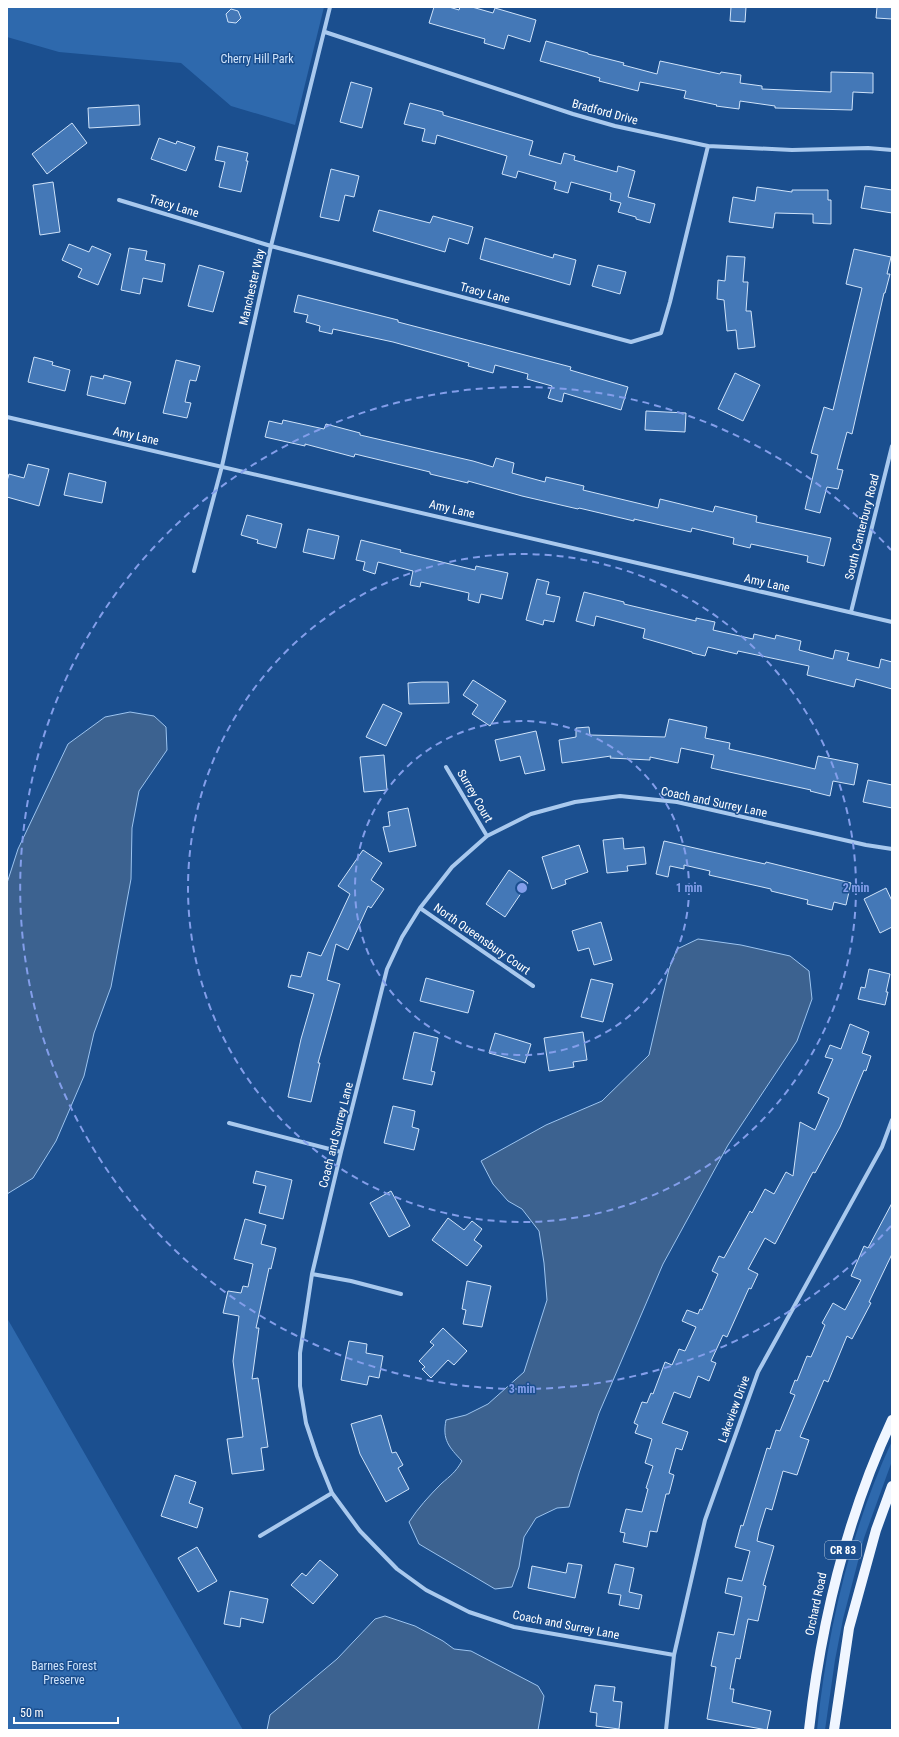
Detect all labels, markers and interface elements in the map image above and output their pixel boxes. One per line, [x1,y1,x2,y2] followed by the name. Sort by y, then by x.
[220,52,294,66] park label: Cherry Hill Park
[570,96,640,128] street label: Bradford Drive
[147,192,201,220] street label: Tracy Lane
[236,247,268,327] street label: Manchester Way
[458,280,512,306] street label: Tracy Lane
[112,424,161,448] street label: Amy Lane
[842,473,882,581] street label: South Canterbury Road
[428,497,477,521] street label: Amy Lane
[743,571,792,595] street label: Amy Lane
[454,767,496,825] street label: Surrey Court
[660,784,769,820] street label: Coach and Surrey Lane
[515,881,529,895] centre of rings
[676,881,702,895] text: 1 min
[843,881,869,895] text: 2 min
[431,900,533,978] street label: North Queensbury Court
[316,1080,356,1189] street label: Coach and Surrey Lane
[715,1373,753,1444] street label: Lakeview Drive
[509,1382,535,1396] text: 3 min
[825,1541,861,1559] road number: CR 83
[802,1571,830,1637] street label: Orchard Road
[511,1608,621,1642] street label: Coach and Surrey Lane
[31,1659,97,1687] park label: Barnes Forest Preserve
[14,1699,118,1725] scale bar
[20,1706,44,1720] text: 50 m

